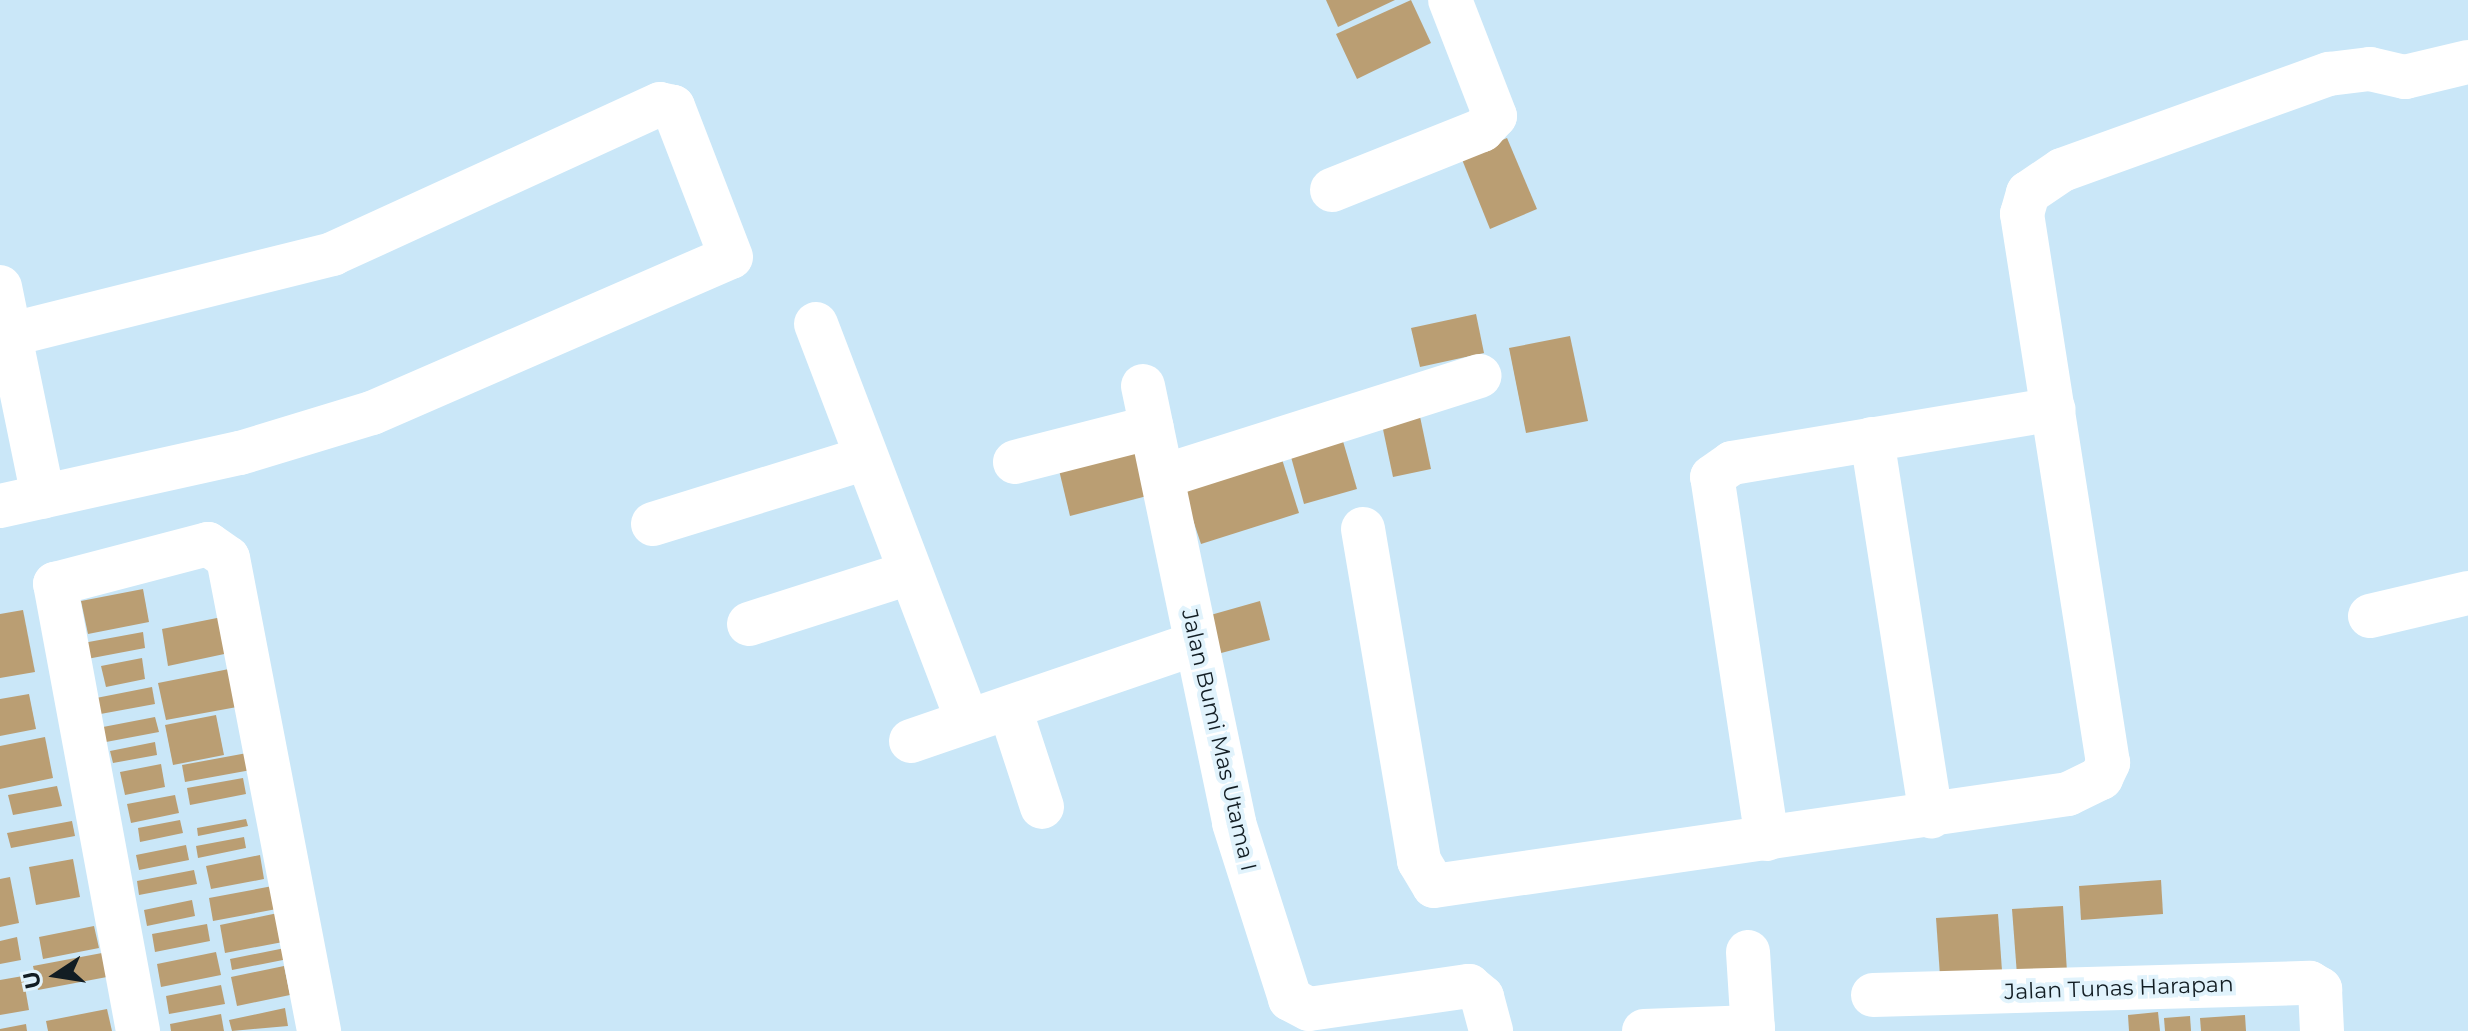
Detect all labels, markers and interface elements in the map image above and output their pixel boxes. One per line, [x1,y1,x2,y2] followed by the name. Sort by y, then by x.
[1176,606,1262,874] street label: Jalan Bumi Mas Utama I
[16,935,96,1015] north arrow
[17,969,47,991] text: U
[2004,971,2234,1005] street label: Jalan Tunas Harapan

